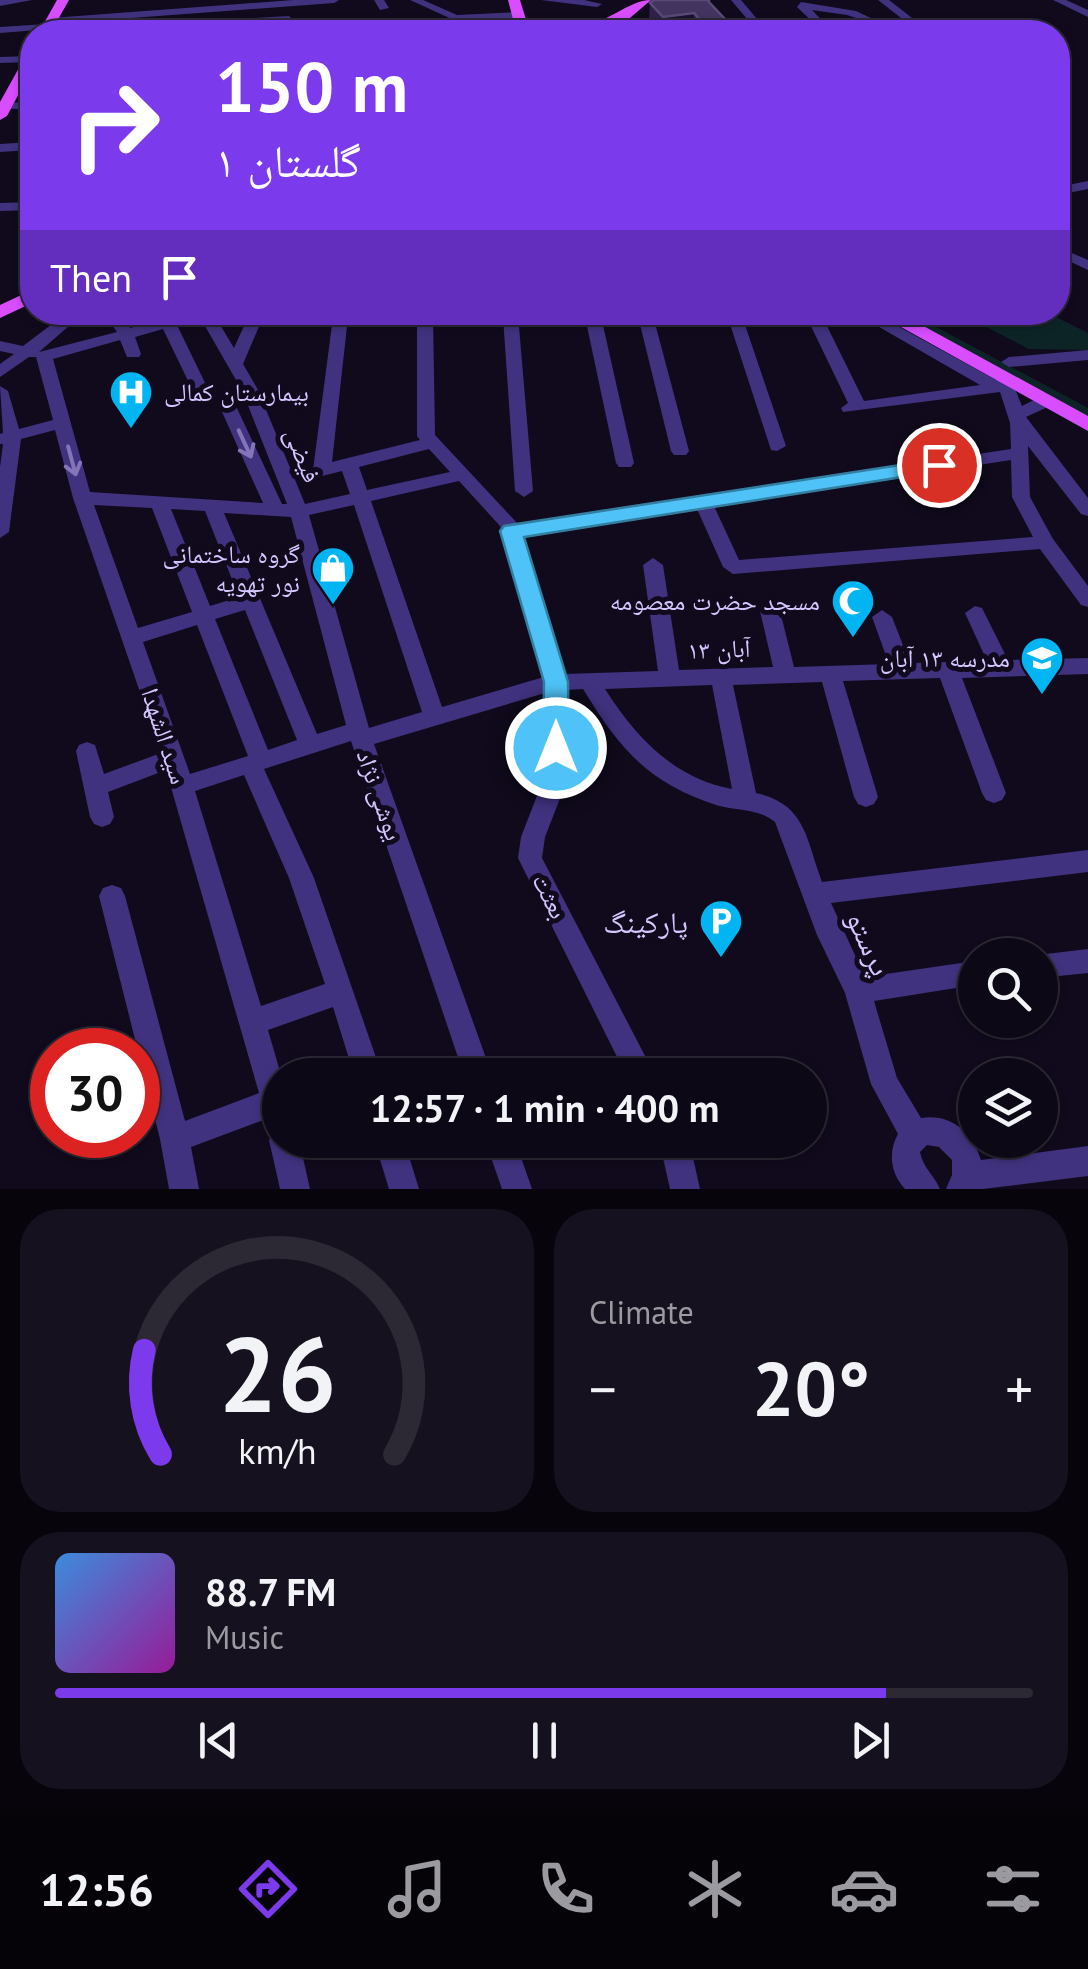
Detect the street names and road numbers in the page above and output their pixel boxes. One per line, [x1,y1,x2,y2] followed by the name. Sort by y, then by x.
[278,423,328,487] street label: فیضی
[687,632,752,666] street label: ۱۳ آبان
[134,684,196,788] street label: سید الشهدا
[350,745,410,845] street label: یوشی نژاد
[525,868,575,924] street label: بعثت
[838,904,901,982] street label: پرستو

